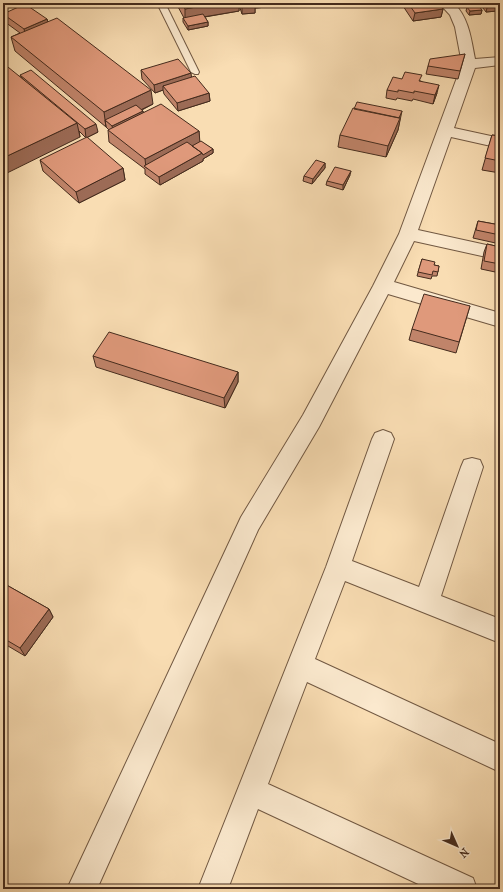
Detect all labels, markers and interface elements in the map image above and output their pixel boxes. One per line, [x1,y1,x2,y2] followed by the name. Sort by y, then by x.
[437,826,477,866] north arrow
[456,845,471,861] text: N

